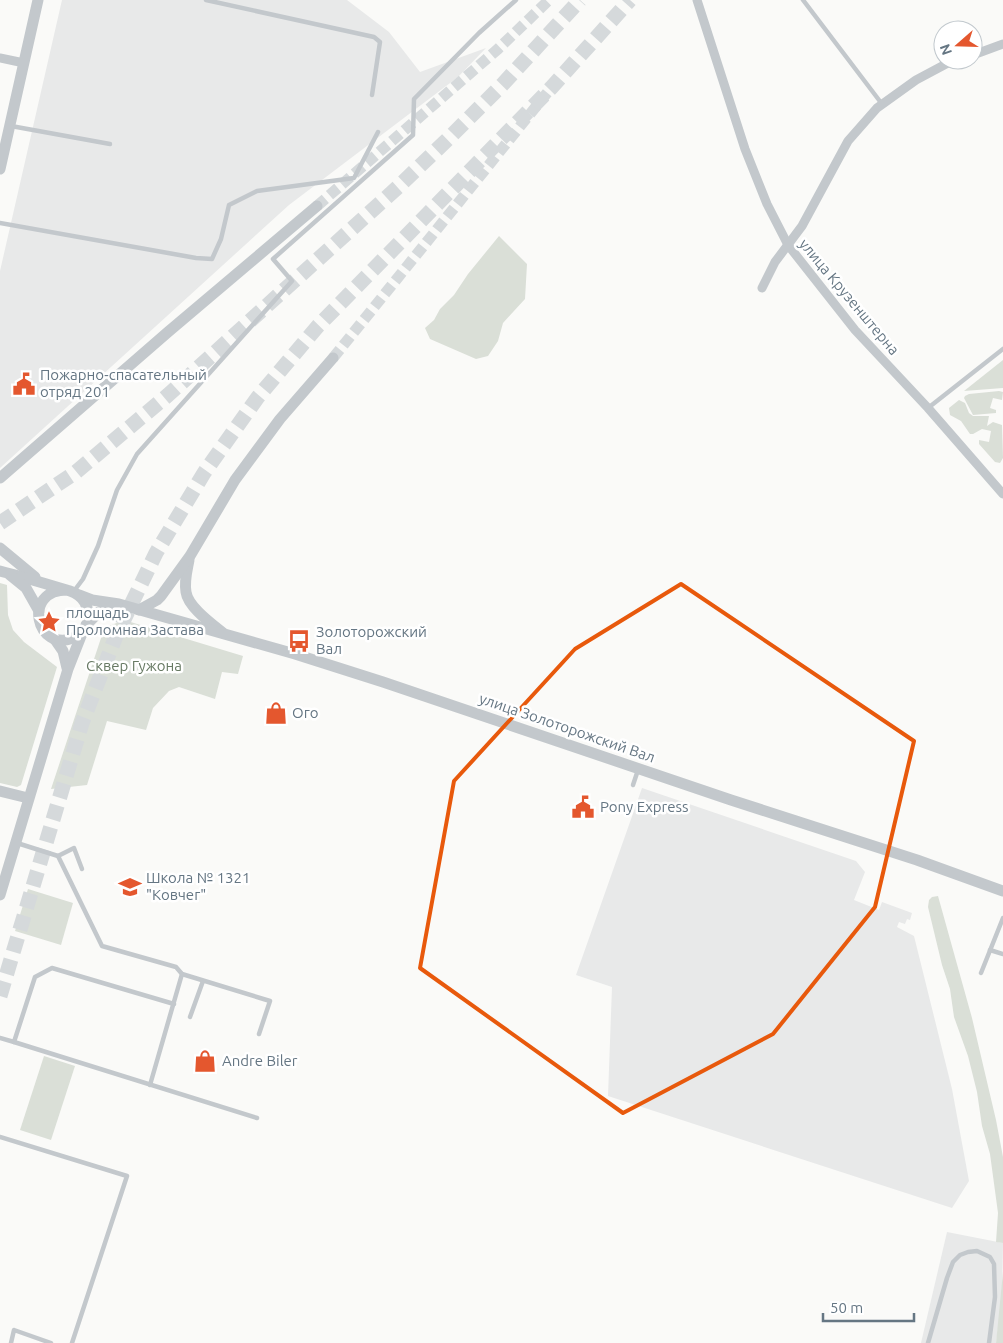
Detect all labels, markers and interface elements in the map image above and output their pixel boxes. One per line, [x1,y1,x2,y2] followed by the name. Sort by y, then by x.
[933,20,983,70] north arrow
[936,42,955,57] text: N
[796,235,903,358] street label: улица Крузенштерна
[40,366,207,400] place label: Пожарно-спасательный отряд 201
[11,371,37,397] public building icon: Пожарно-спасательный отряд 201
[66,604,204,638] place label: площадь Проломная Застава
[36,609,62,635] place icon: площадь Проломная Застава
[316,623,427,657] place label: Золоторожский Вал
[286,628,312,654] bus stop icon: Золоторожский Вал
[86,657,182,674] park label: Сквер Гужона
[477,689,657,766] street label: улица Золоторожский Вал
[263,700,289,726] shop icon: Ого
[292,704,318,721] place label: Ого
[570,794,596,820] public building icon: Pony Express
[600,798,689,815] place label: Pony Express
[146,869,250,903] place label: Школа № 1321 "Ковчег"
[117,874,143,900] school or university icon: Школа № 1321 "Ковчег"
[192,1048,218,1074] shop icon: Andre Biler
[222,1052,298,1069] place label: Andre Biler
[823,1290,914,1322] scale bar
[830,1299,863,1316] text: 50 m

